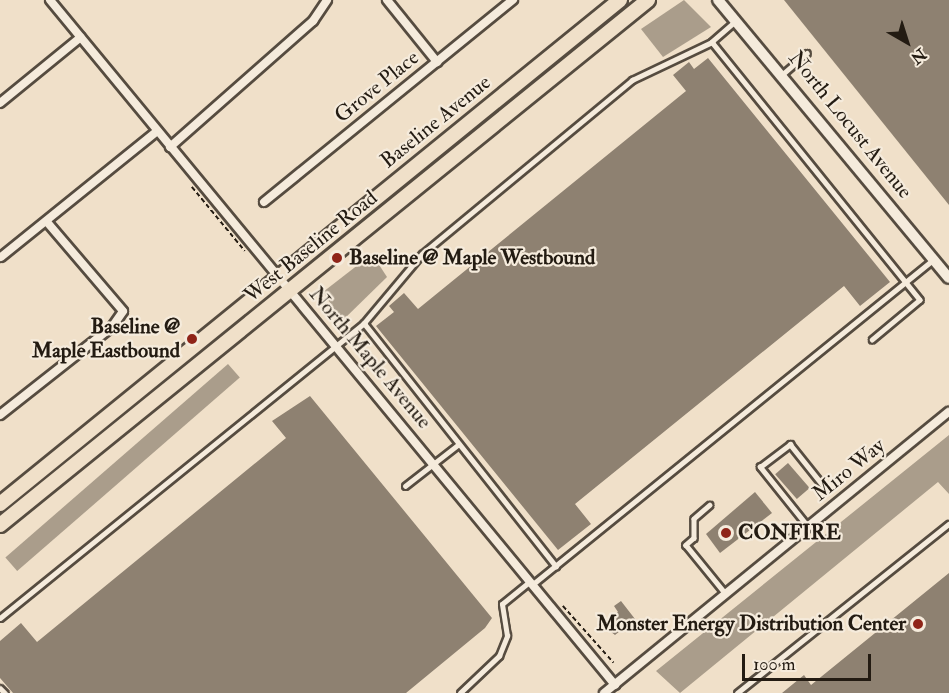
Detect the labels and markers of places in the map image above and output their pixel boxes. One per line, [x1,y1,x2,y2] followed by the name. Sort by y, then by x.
[349,245,595,271] place label: Baseline @ Maple Westbound
[330,251,344,265] marker: Baseline @ Maple Westbound
[32,314,180,364] place label: Baseline @ Maple Eastbound
[185,332,199,346] marker: Baseline @ Maple Eastbound
[738,520,841,546] place label: CONFIRE
[719,526,733,540] marker: CONFIRE
[596,611,906,637] place label: Monster Energy Distribution Center
[911,617,925,631] marker: Monster Energy Distribution Center

